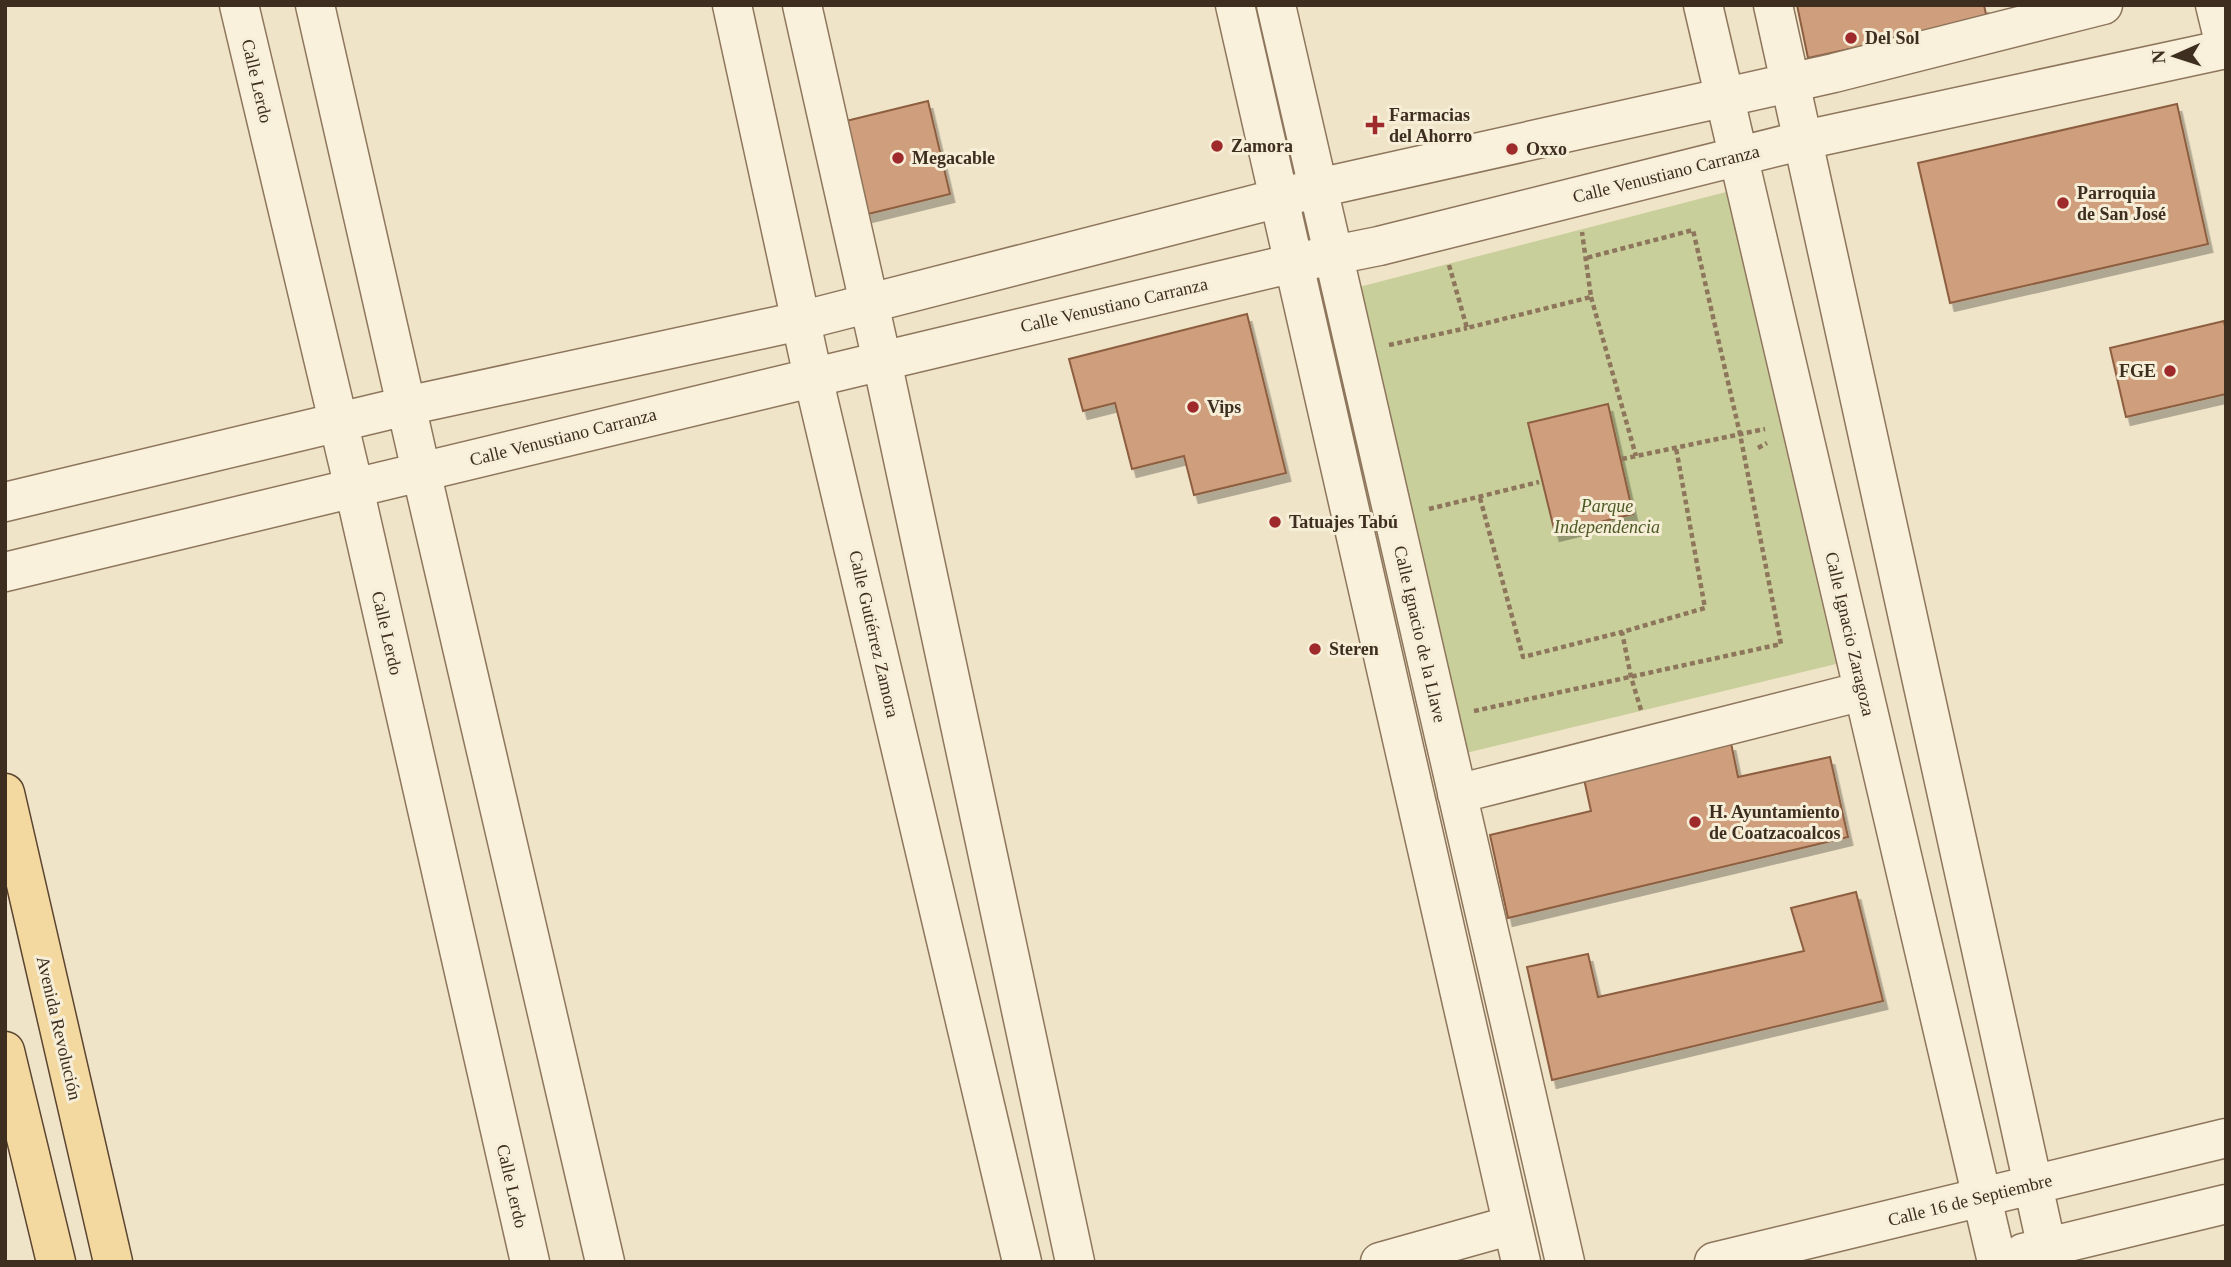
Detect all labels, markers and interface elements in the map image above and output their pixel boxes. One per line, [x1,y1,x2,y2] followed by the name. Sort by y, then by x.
[2140,21,2210,91] north arrow
[1865,28,1920,48] place label: Del Sol
[1843,30,1859,46] marker: Del Sol
[238,37,276,125] street label: Calle Lerdo
[2148,49,2169,64] text: N
[1389,105,1472,146] place label: Farmacias del Ahorro
[1367,117,1383,133] marker: Farmacias del Ahorro
[1231,136,1293,156] place label: Zamora
[1209,138,1225,154] marker: Zamora
[1526,139,1567,159] place label: Oxxo
[1504,141,1520,157] marker: Oxxo
[1571,141,1761,207] street label: Calle Venustiano Carranza
[912,148,995,168] place label: Megacable
[890,150,906,166] marker: Megacable
[2077,183,2166,224] place label: Parroquia de San José
[2055,195,2071,211] marker: Parroquia de San José
[1018,274,1210,336] street label: Calle Venustiano Carranza
[2119,361,2156,381] place label: FGE
[2162,363,2178,379] marker: FGE
[1207,397,1241,417] place label: Vips
[1185,399,1201,415] marker: Vips
[468,404,658,470] street label: Calle Venustiano Carranza
[1553,496,1660,537] park label: Parque Independencia
[1289,512,1398,532] place label: Tatuajes Tabú
[1267,514,1283,530] marker: Tatuajes Tabú
[1390,544,1450,724] street label: Calle Ignacio de la Llave
[845,548,903,720] street label: Calle Gutiérrez Zamora
[1821,550,1879,718] street label: Calle Ignacio Zaragoza
[368,589,406,677] street label: Calle Lerdo
[1329,639,1379,659] place label: Steren
[1307,641,1323,657] marker: Steren
[1709,802,1840,843] place label: H. Ayuntamiento de Coatzacoalcos
[1687,814,1703,830] marker: H. Ayuntamiento de Coatzacoalcos
[33,954,85,1102] street label: Avenida Revolución
[493,1142,531,1230] street label: Calle Lerdo
[1886,1170,2054,1230] street label: Calle 16 de Septiembre

